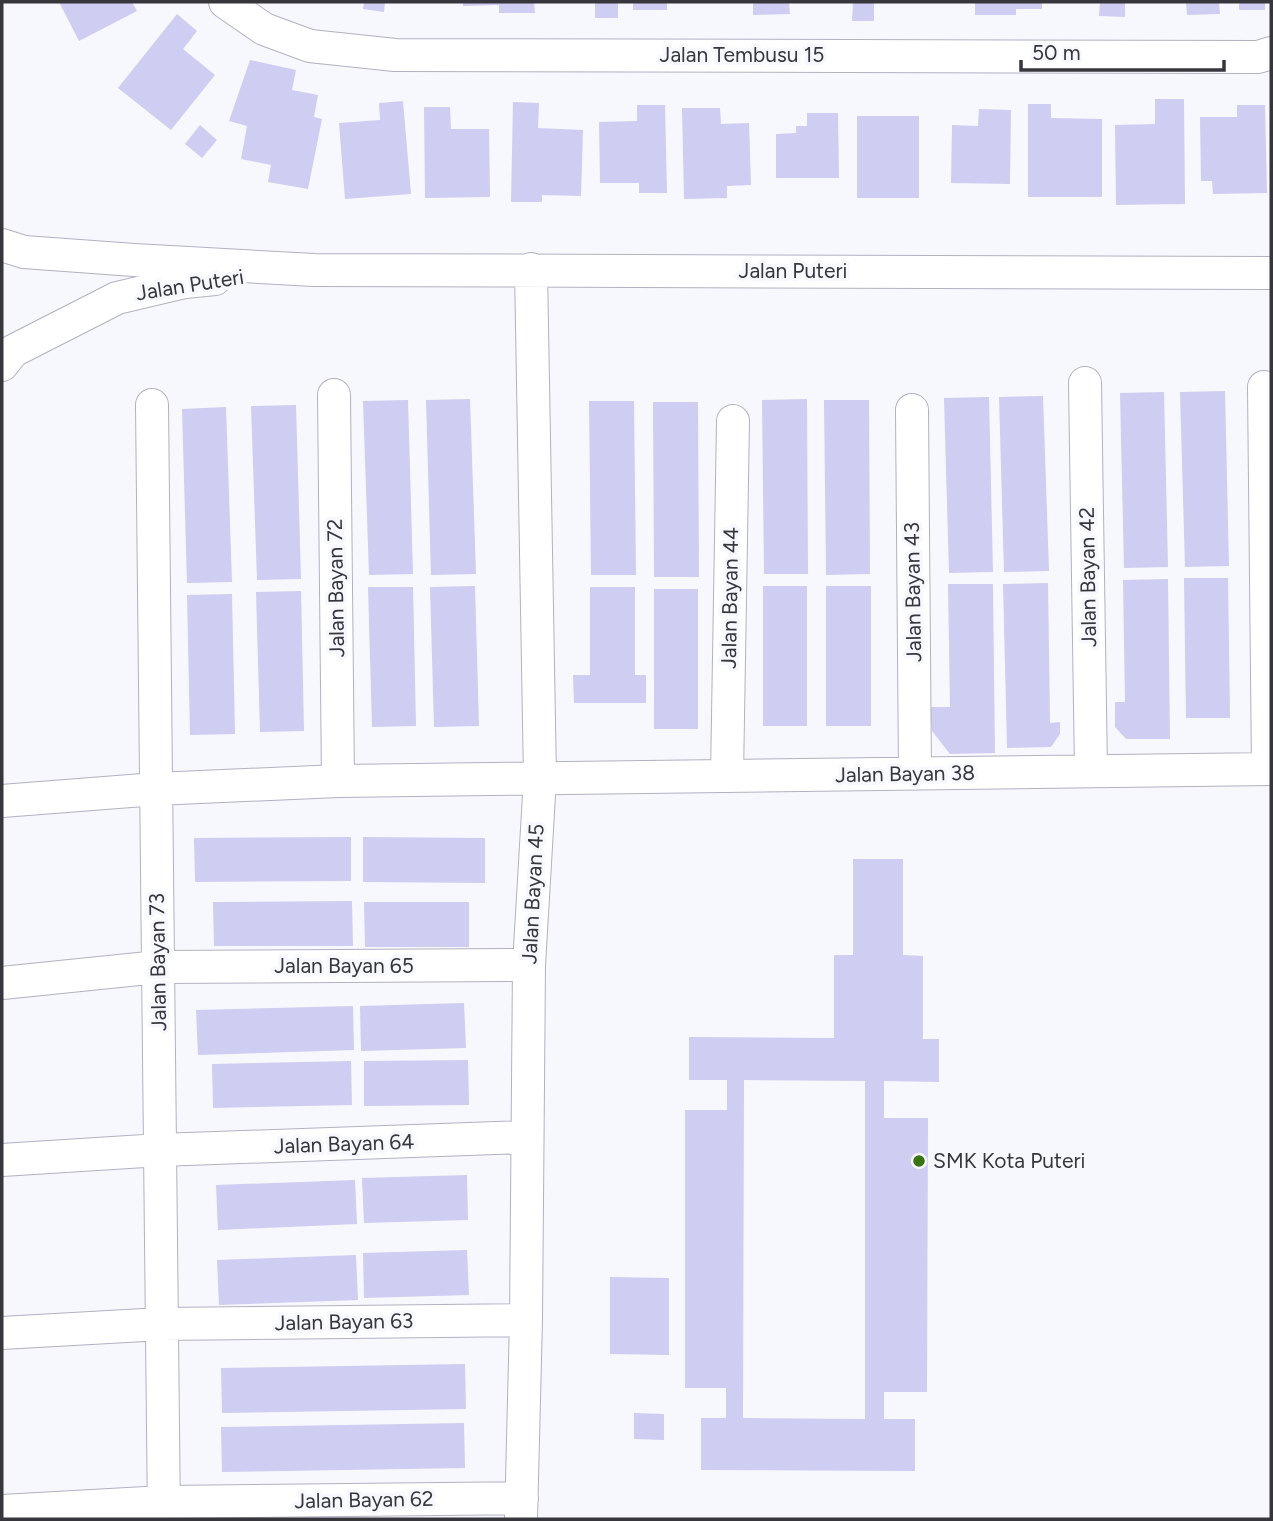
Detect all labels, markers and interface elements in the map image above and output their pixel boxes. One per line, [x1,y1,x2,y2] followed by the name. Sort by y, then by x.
[1021,28,1224,72] scale bar
[1032,40,1081,65] text: 50 m
[660,42,824,67] street label: Jalan Tembusu 15
[739,258,847,283] street label: Jalan Puteri
[134,264,246,305] street label: Jalan Puteri
[1074,507,1101,647] street label: Jalan Bayan 42
[322,519,349,658] street label: Jalan Bayan 72
[899,522,926,662] street label: Jalan Bayan 43
[716,527,743,669] street label: Jalan Bayan 44
[835,760,975,787] street label: Jalan Bayan 38
[516,823,549,965] street label: Jalan Bayan 45
[144,893,171,1031] street label: Jalan Bayan 73
[274,953,414,978] street label: Jalan Bayan 65
[273,1129,415,1158] street label: Jalan Bayan 64
[933,1148,1085,1173] place label: SMK Kota Puteri
[911,1153,927,1169] marker: SMK Kota Puteri
[274,1308,414,1335] street label: Jalan Bayan 63
[294,1486,434,1513] street label: Jalan Bayan 62

